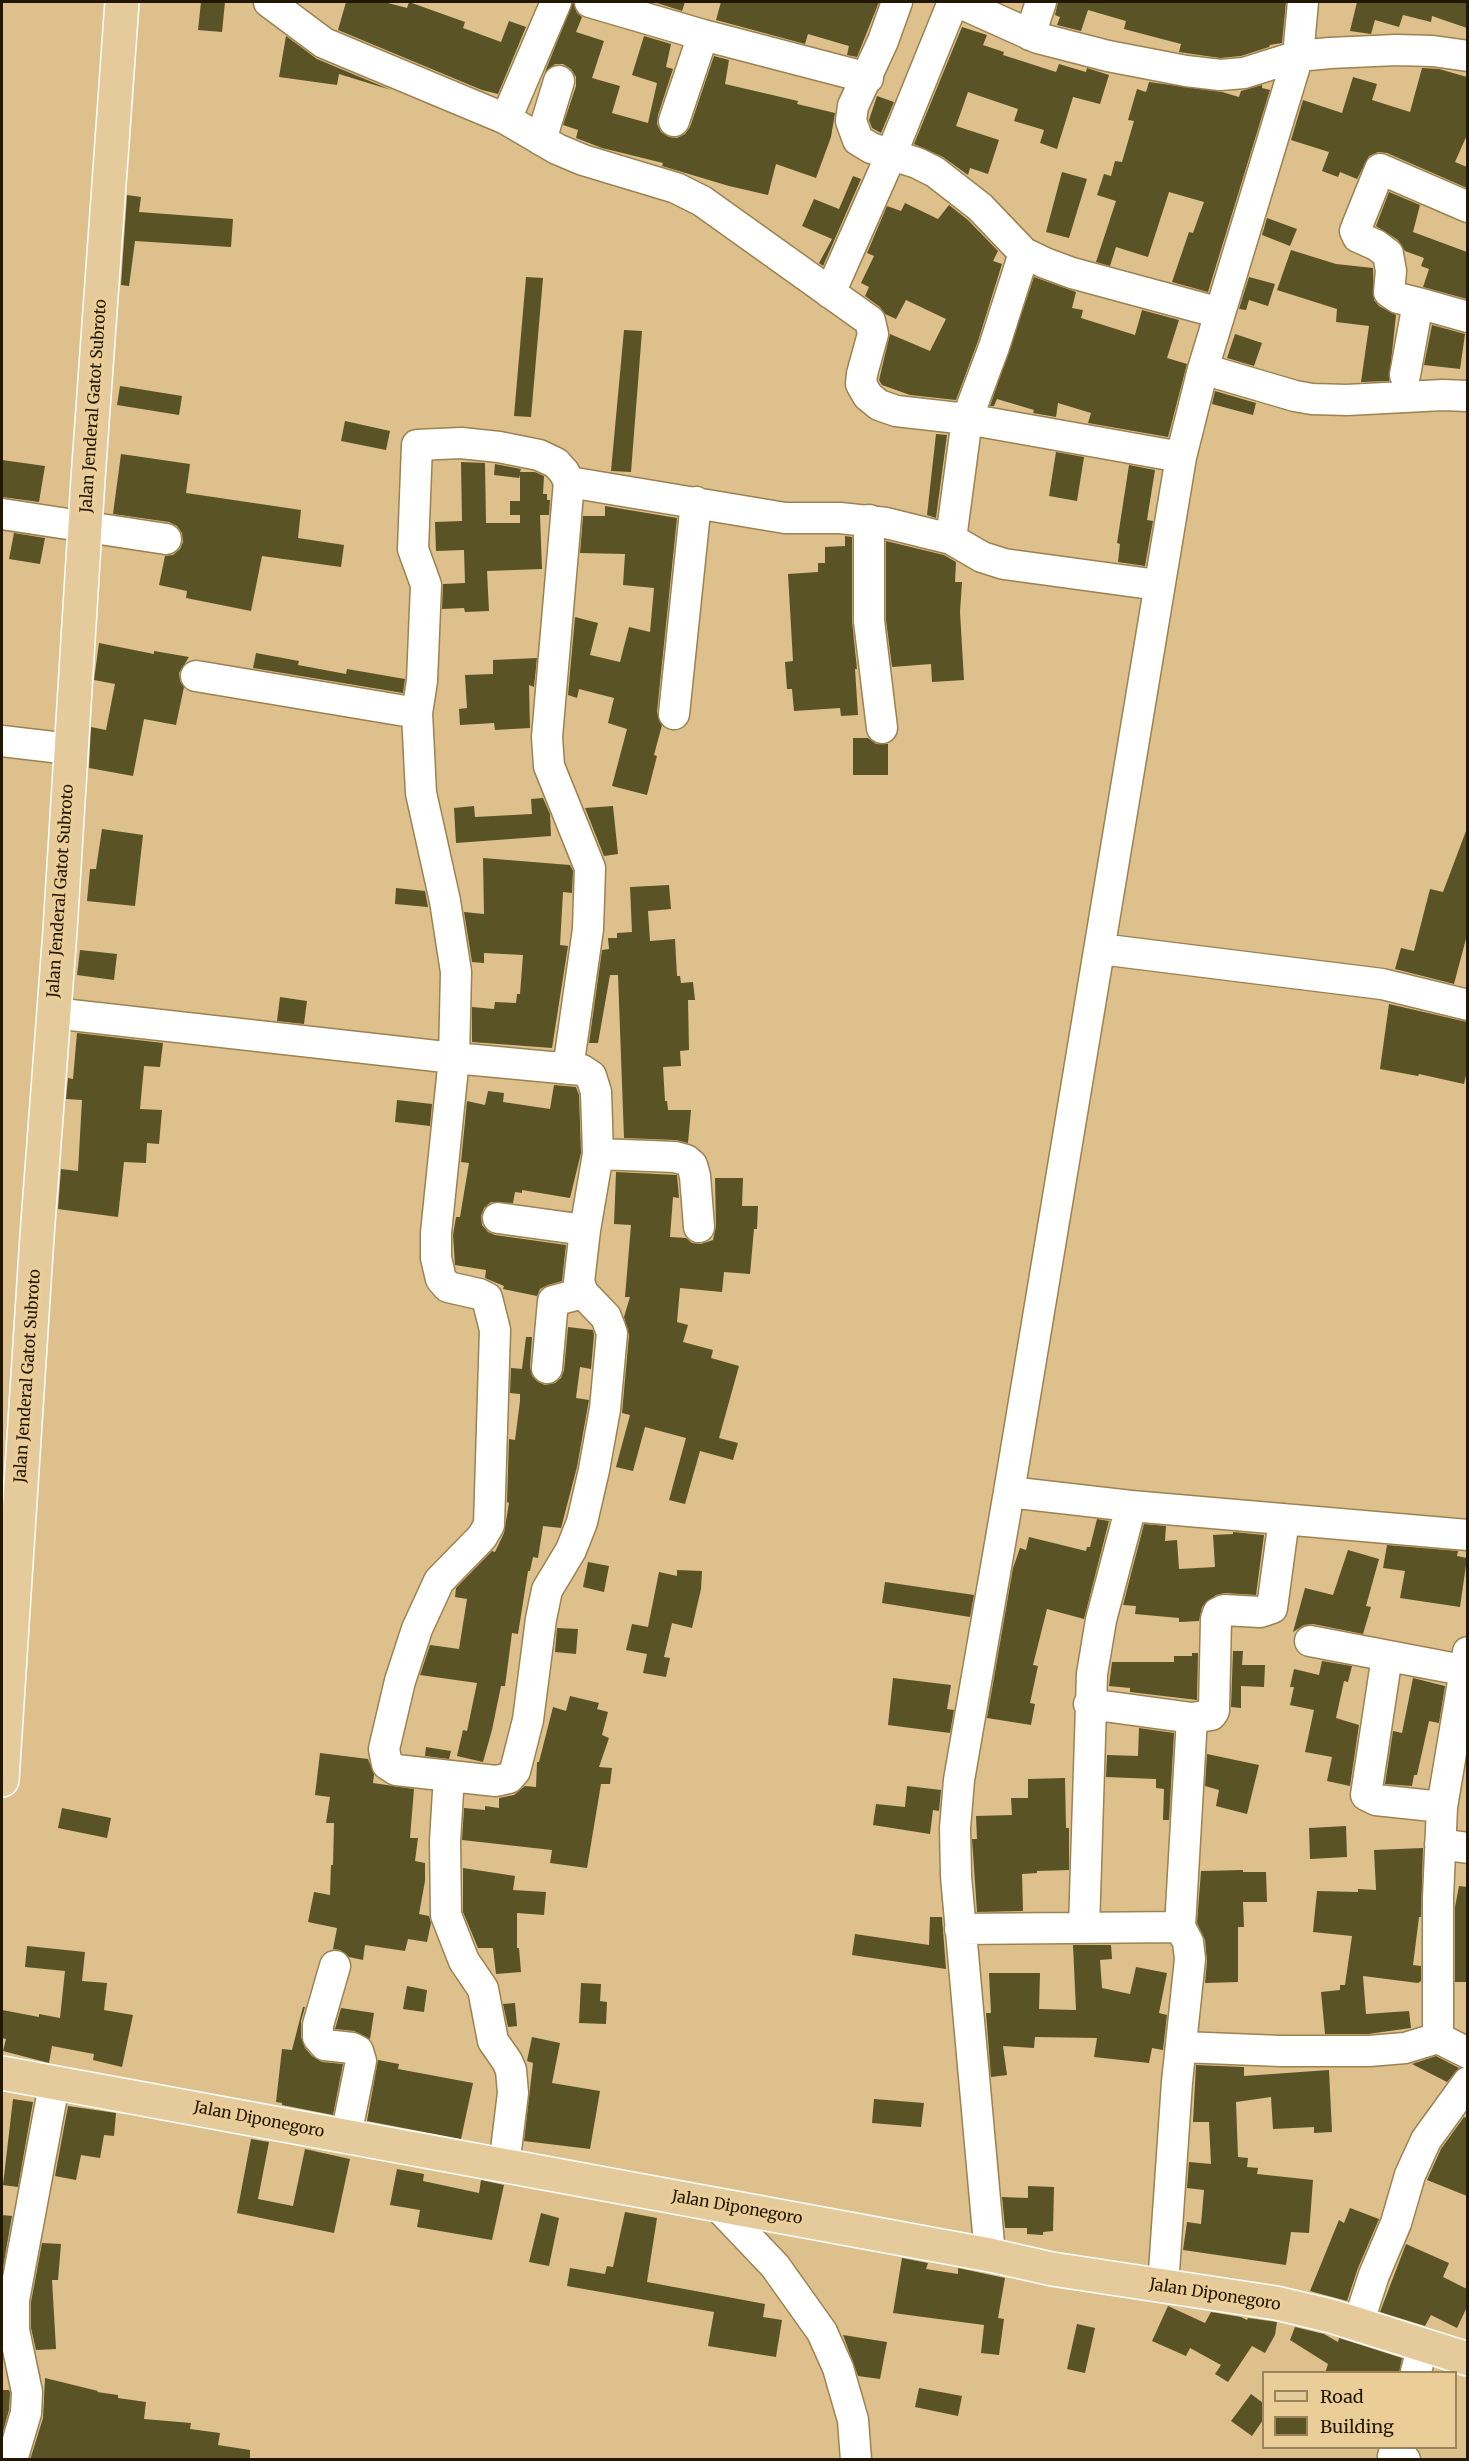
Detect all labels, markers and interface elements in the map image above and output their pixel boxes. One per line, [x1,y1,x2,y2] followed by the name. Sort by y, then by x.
[77,298,111,514] street label: Jalan Jenderal Gatot Subroto
[44,783,78,999] street label: Jalan Jenderal Gatot Subroto
[11,1268,45,1484] street label: Jalan Jenderal Gatot Subroto
[192,2098,326,2142] street label: Jalan Diponegoro
[670,2187,804,2229] street label: Jalan Diponegoro
[1148,2275,1282,2315] street label: Jalan Diponegoro
[1262,2371,1457,2449] legend
[1320,2385,1364,2408] text: Road
[1320,2415,1394,2438] text: Building

